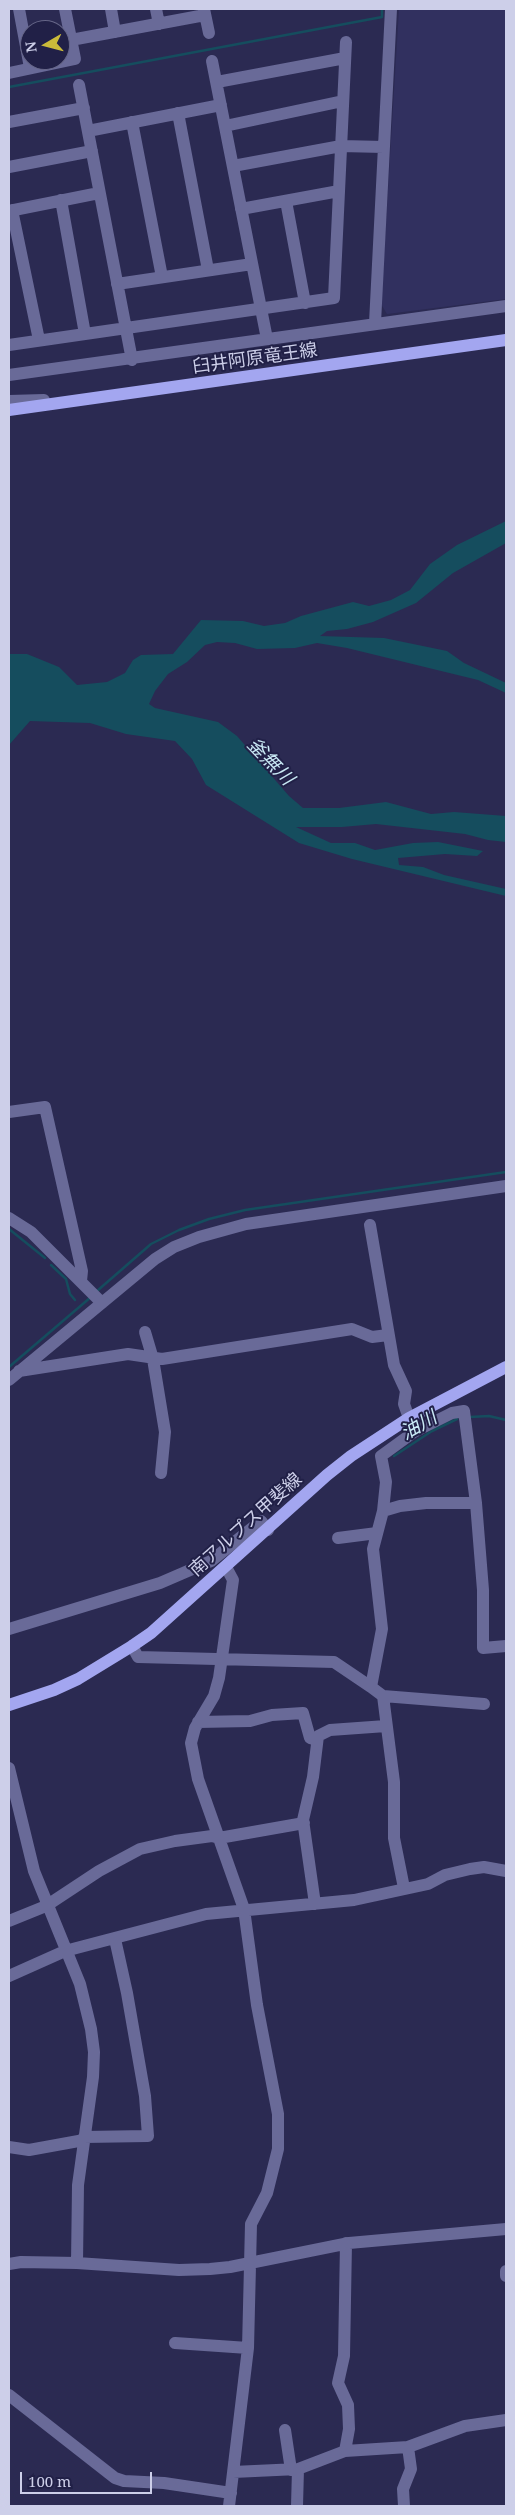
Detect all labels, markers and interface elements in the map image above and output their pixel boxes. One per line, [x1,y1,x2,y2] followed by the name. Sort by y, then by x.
[20,20,70,70] north arrow
[20,40,41,54] text: N
[191,340,319,378] street label: 臼井阿原竜王線
[242,734,298,790] water label: 釜無川
[397,1407,441,1445] water label: 油川
[185,1469,307,1581] street label: 南アルプス甲斐線
[22,2462,155,2494] scale bar
[28,2471,71,2491] text: 100 m

